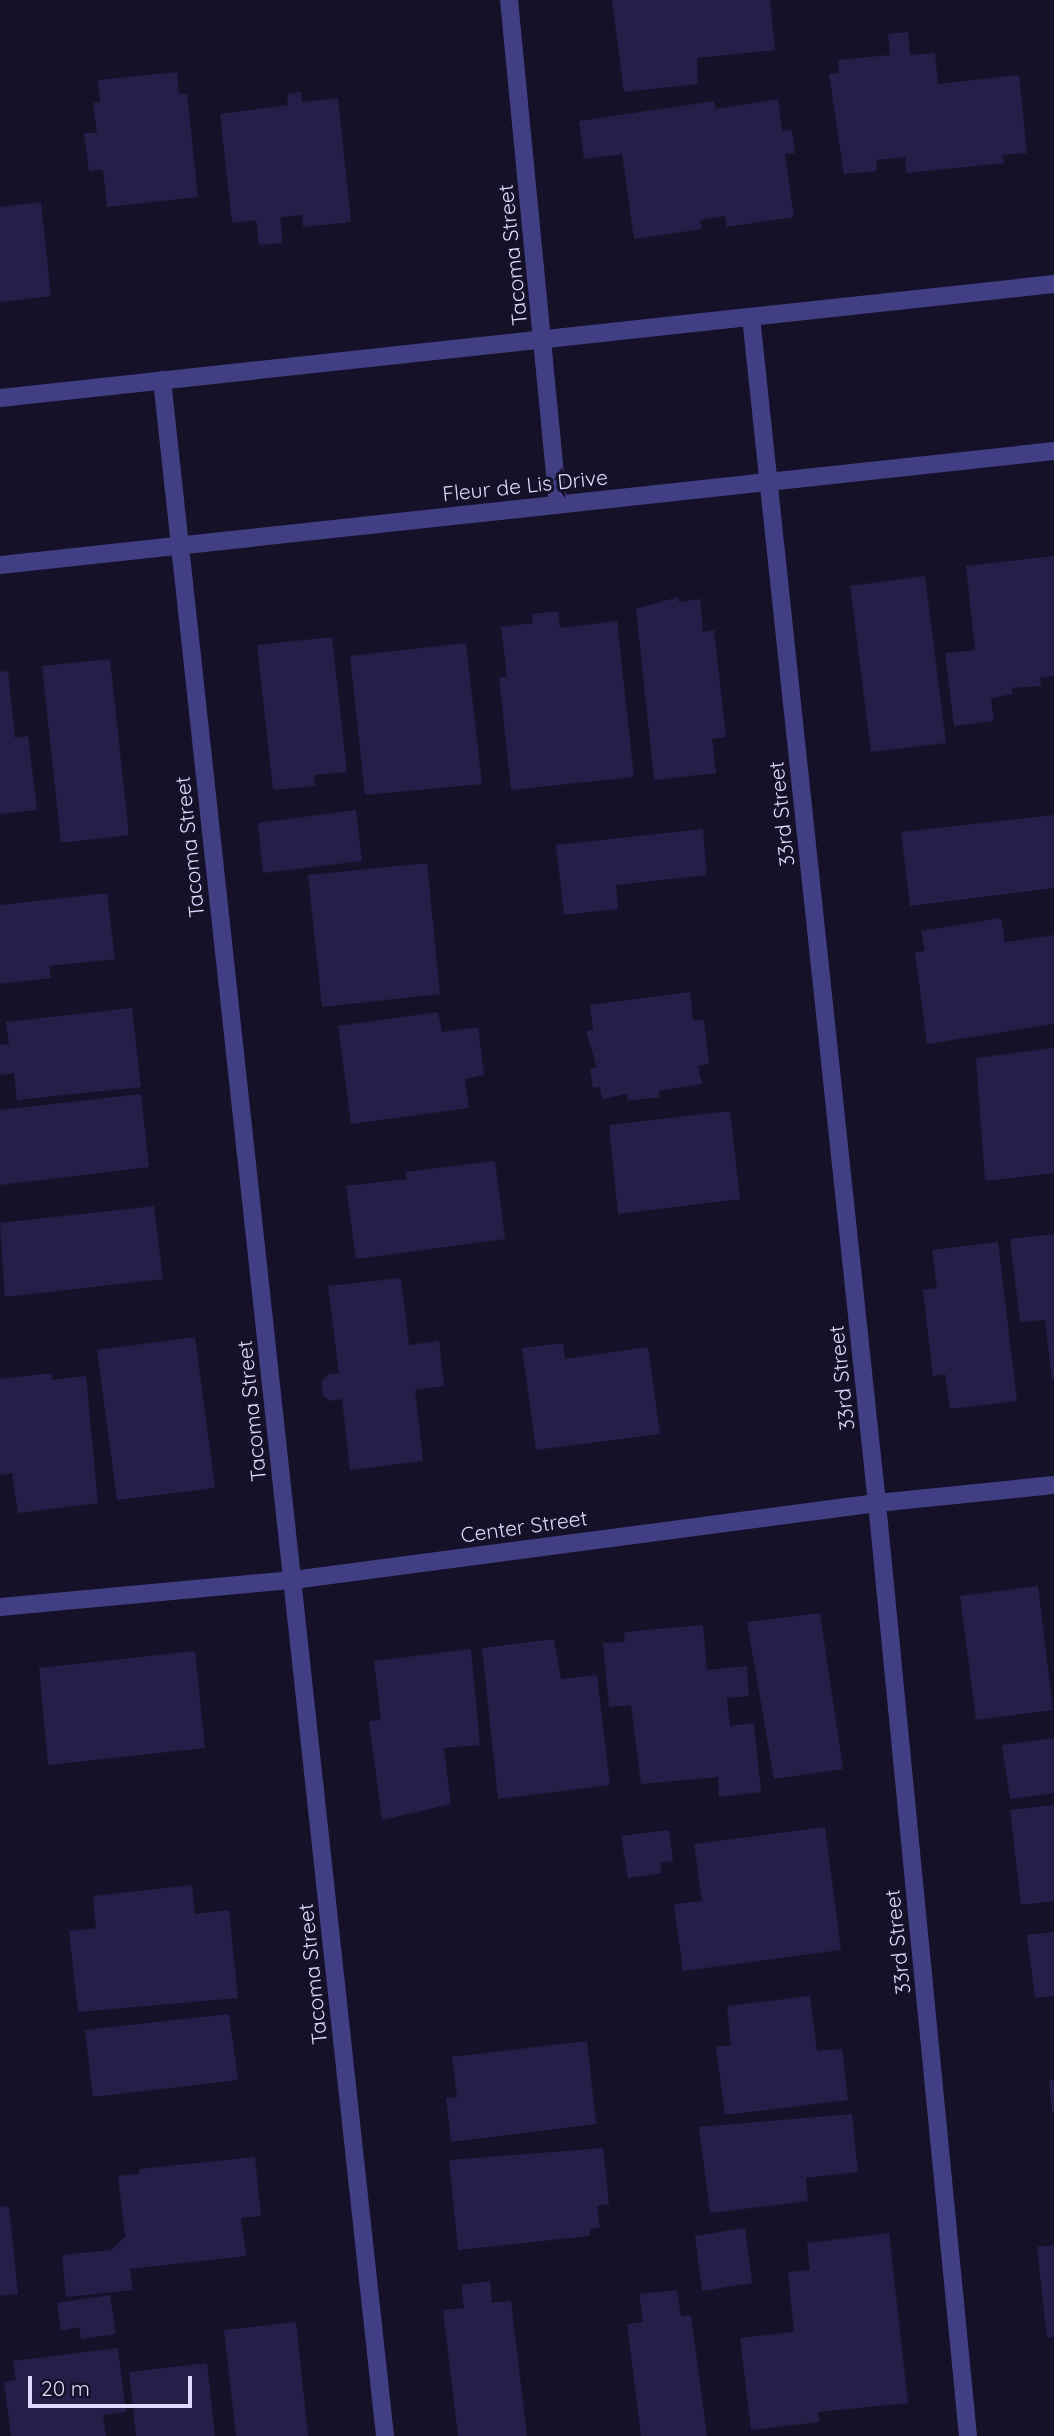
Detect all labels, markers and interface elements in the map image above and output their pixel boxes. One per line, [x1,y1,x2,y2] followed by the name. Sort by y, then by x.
[492,183,532,327] street label: Tacoma Street
[441,464,609,506] street label: Fleur de Lis Drive
[763,760,799,868] street label: 33rd Street
[169,775,209,919] street label: Tacoma Street
[823,1324,859,1432] street label: 33rd Street
[231,1339,271,1483] street label: Tacoma Street
[459,1505,589,1547] street label: Center Street
[879,1888,915,1996] street label: 33rd Street
[292,1902,332,2046] street label: Tacoma Street
[32,2362,196,2406] scale bar
[41,2375,90,2401] text: 20 m

